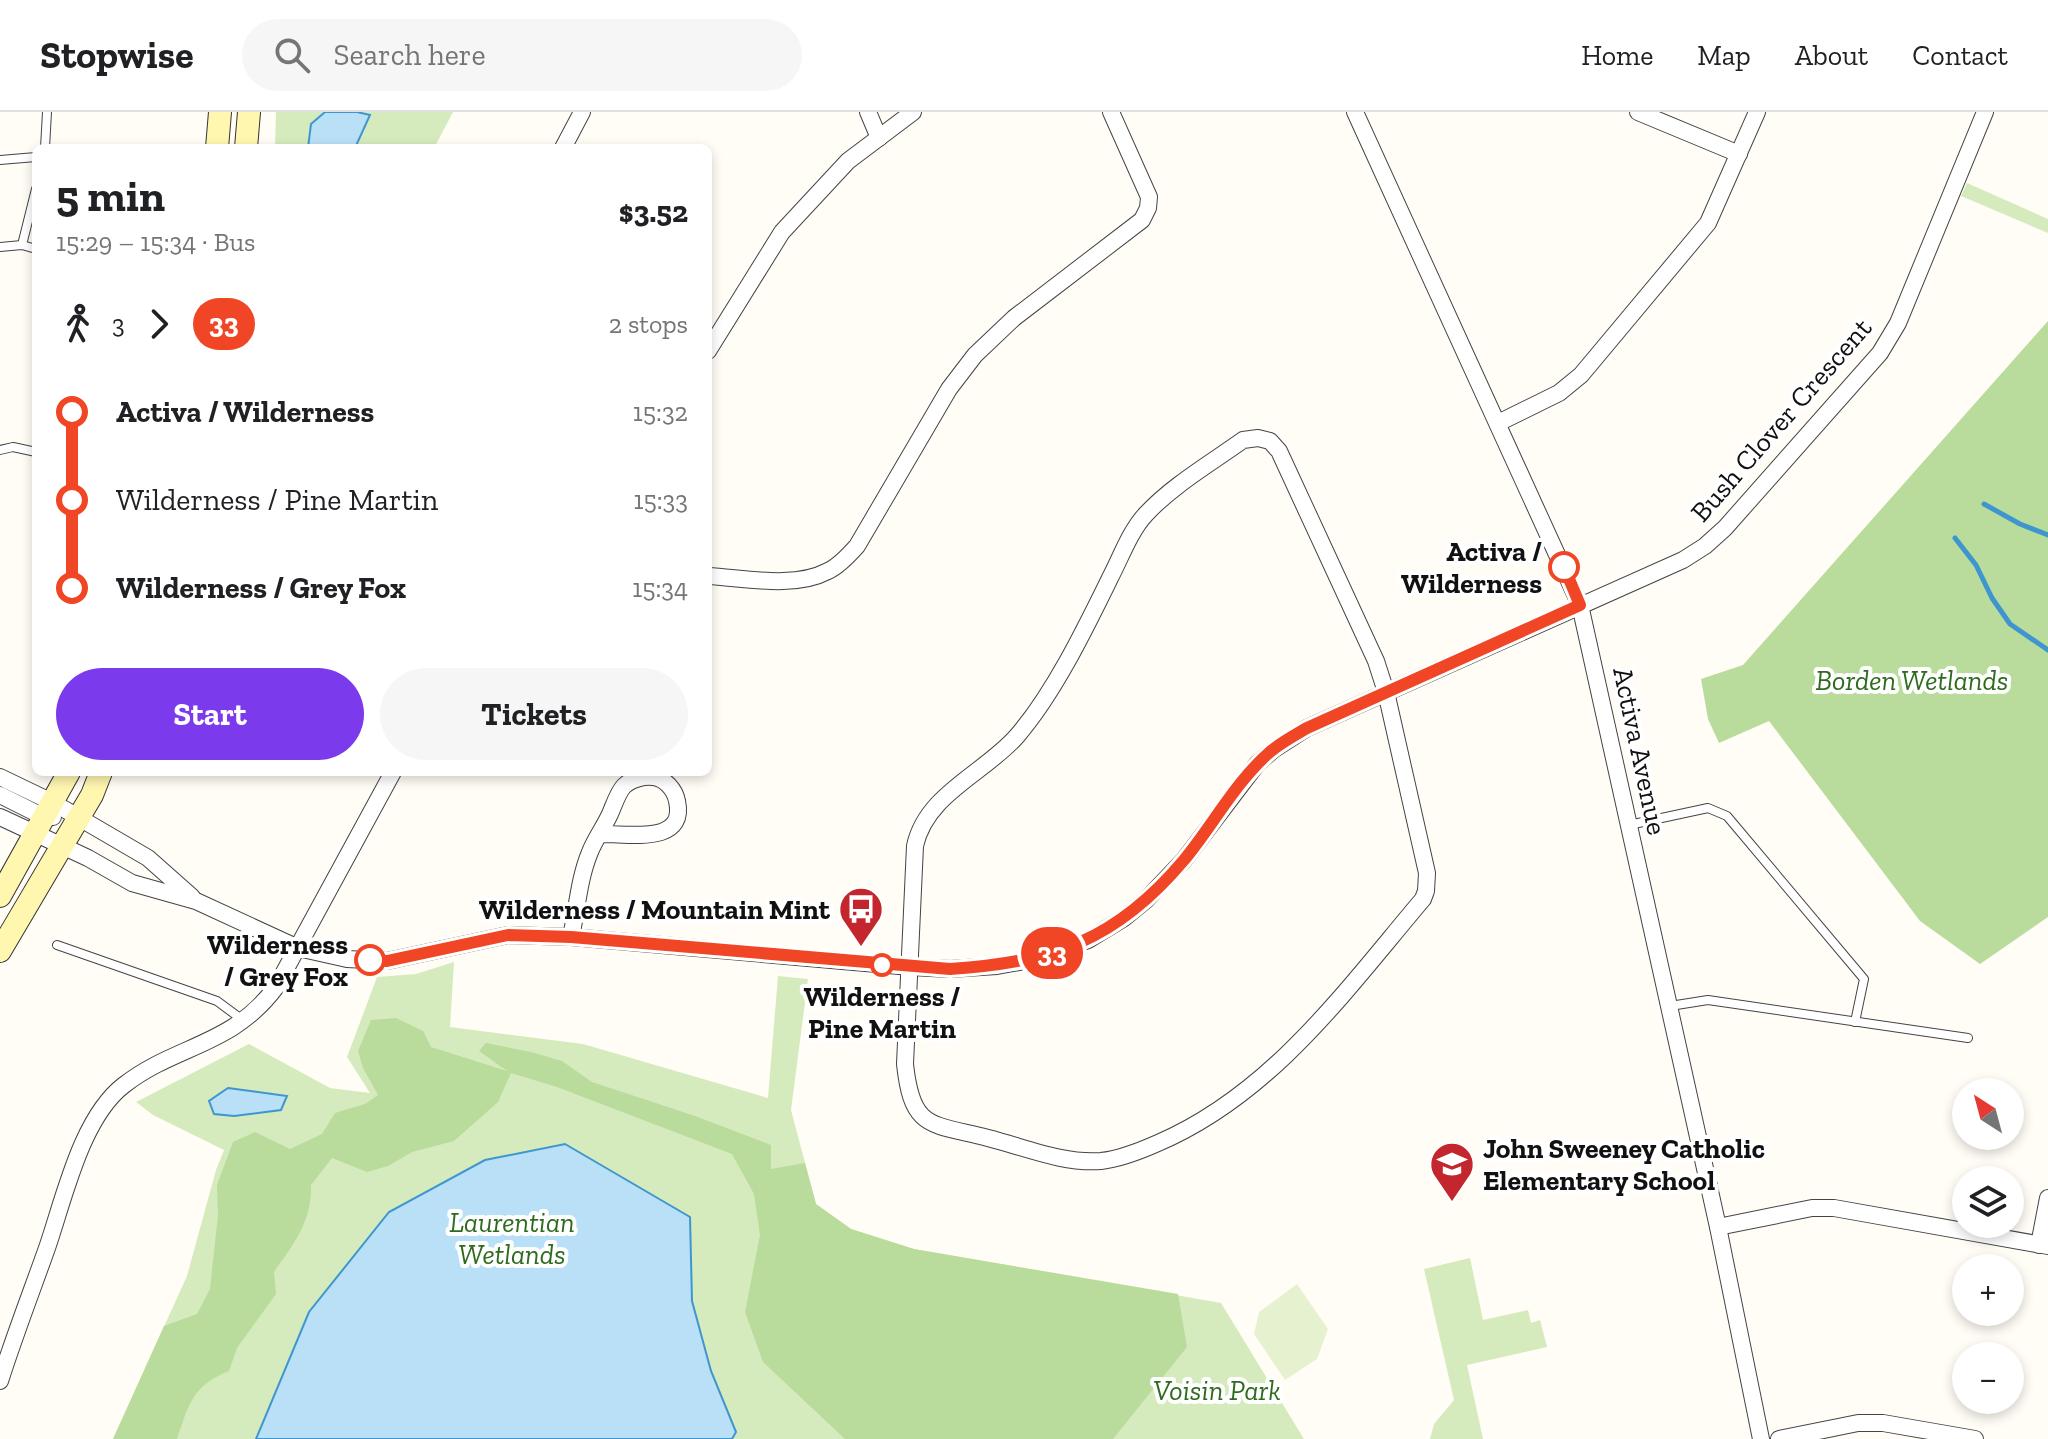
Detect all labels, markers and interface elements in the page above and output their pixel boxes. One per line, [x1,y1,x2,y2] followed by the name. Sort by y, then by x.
[242,19,802,91] search box
[40,32,194,78] text: Stopwise
[270,33,314,77] icon: search
[334,37,485,73] text: Search here
[1581,39,1653,72] text: Home
[1697,39,1751,72] text: Map
[1795,39,1868,72] text: About
[1912,39,2008,72] text: Contact
[56,169,165,222] text: 5 min
[619,194,688,230] text: $3.52
[56,226,255,258] text: 15:29 – 15:34 · Bus
[56,302,100,346] icon: walk
[137,302,181,346] icon: forward
[209,307,239,340] text: 33
[112,308,125,340] text: 3
[609,308,688,340] text: 2 stops
[1684,311,1879,528] street label: Bush Clover Crescent
[116,394,374,430] text: Activa / Wilderness
[633,396,688,428] text: 15:32
[116,482,438,518] text: Wilderness / Pine Martin
[633,484,688,516] text: 15:33
[1401,535,1542,600] place label: Activa / Wilderness
[1549,552,1579,582] marker: Activa / Wilderness
[116,570,406,606] text: Wilderness / Grey Fox
[632,572,688,604] text: 15:34
[1606,664,1674,838] street label: Activa Avenue
[1816,664,2008,697] park label: Borden Wetlands
[56,668,364,760] button: Start
[380,668,688,760] button: Tickets
[837,885,885,948] bus stop icon: Wilderness / Mountain Mint
[479,893,831,926] place label: Wilderness / Mountain Mint
[1016,927,1088,979] line badge: 33
[207,928,348,993] place label: Wilderness / Grey Fox
[1037,936,1067,969] text: 33
[355,945,385,975] marker: Wilderness / Grey Fox
[871,954,893,976] marker: Wilderness / Pine Martin
[804,980,961,1045] place label: Wilderness / Pine Martin
[1952,1078,2024,1150] north arrow
[1952,1078,2024,1414] map controls
[1483,1132,1765,1197] place label: John Sweeney Catholic Elementary School
[1428,1140,1476,1203] school or university icon: John Sweeney Catholic Elementary School
[1952,1166,2024,1238] button: layers
[449,1206,575,1271] park label: Laurentian Wetlands
[1952,1254,2024,1326] button: +
[1952,1342,2024,1414] button: −
[1153,1374,1281,1407] park label: Voisin Park

